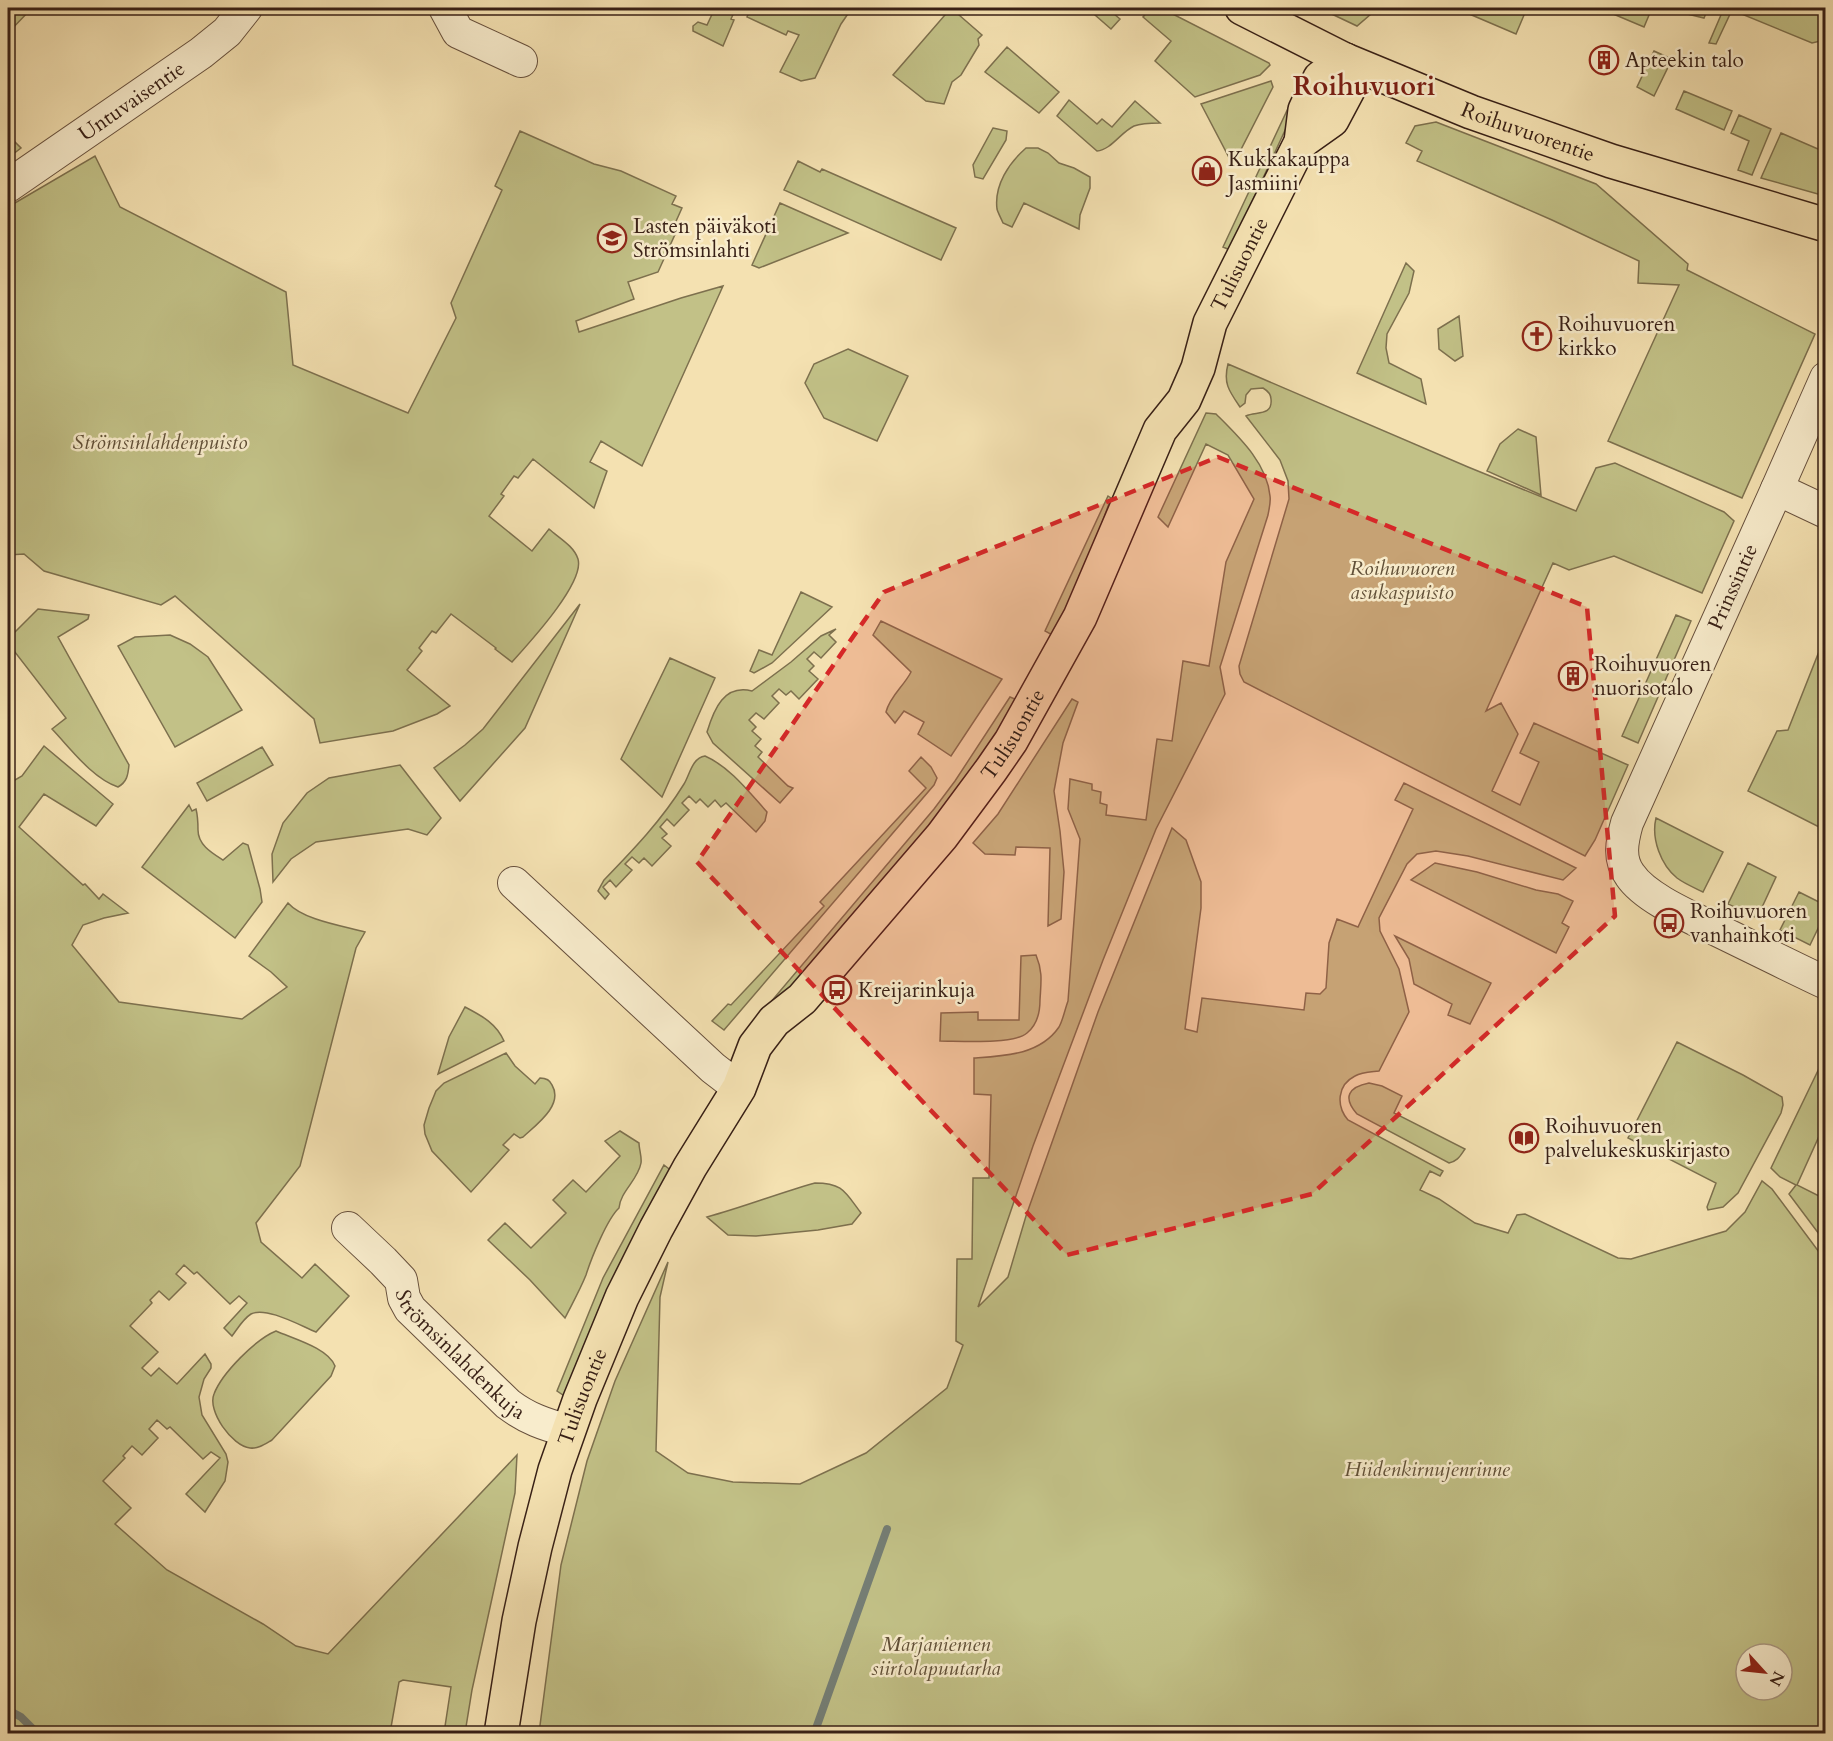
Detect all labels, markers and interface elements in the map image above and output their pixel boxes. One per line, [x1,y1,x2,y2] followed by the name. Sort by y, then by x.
[1588,44,1620,76] building icon: Apteekin talo
[1625,46,1744,75] place label: Apteekin talo
[72,54,191,148] street label: Untuvaisentie
[1293,68,1435,105] district label: Roihuvuori
[1457,95,1599,169] street label: Roihuvuorentie
[1225,145,1350,198] place label: Kukkakauppa Jasmiini
[1191,155,1223,187] shop icon: Kukkakauppa Jasmiini
[633,212,777,265] place label: Lasten päiväkoti Strömsinlahti
[1204,212,1275,317] street label: Tulisuontie
[596,222,628,254] school or university icon: Lasten päiväkoti Strömsinlahti
[1558,310,1676,363] place label: Roihuvuoren kirkko
[1521,320,1553,352] church icon: Roihuvuoren kirkko
[72,428,248,457] park label: Strömsinlahdenpuisto
[1701,539,1765,635] street label: Prinssintie
[1349,554,1455,607] park label: Roihuvuoren asukaspuisto
[1594,650,1712,703] place label: Roihuvuoren nuorisotalo
[1557,660,1589,692] building icon: Roihuvuoren nuorisotalo
[974,683,1052,786] street label: Tulisuontie
[1690,897,1808,950] place label: Roihuvuoren vanhainkoti
[1653,907,1685,939] bus stop icon: Roihuvuoren vanhainkoti
[821,974,853,1006] bus stop icon: Kreijarinkuja
[858,976,975,1005] place label: Kreijarinkuja
[1545,1112,1730,1165] place label: Roihuvuoren palvelukeskuskirjasto
[1508,1122,1540,1154] library icon: Roihuvuoren palvelukeskuskirjasto
[388,1288,531,1426] street label: Strömsinlahdenkuja
[550,1343,614,1449] street label: Tulisuontie
[1344,1455,1511,1484] park label: Hiidenkirnujenrinne
[871,1630,1001,1683] park label: Marjaniemen siirtolapuutarha
[1734,1642,1794,1702] north arrow
[1763,1667,1789,1690] text: N

